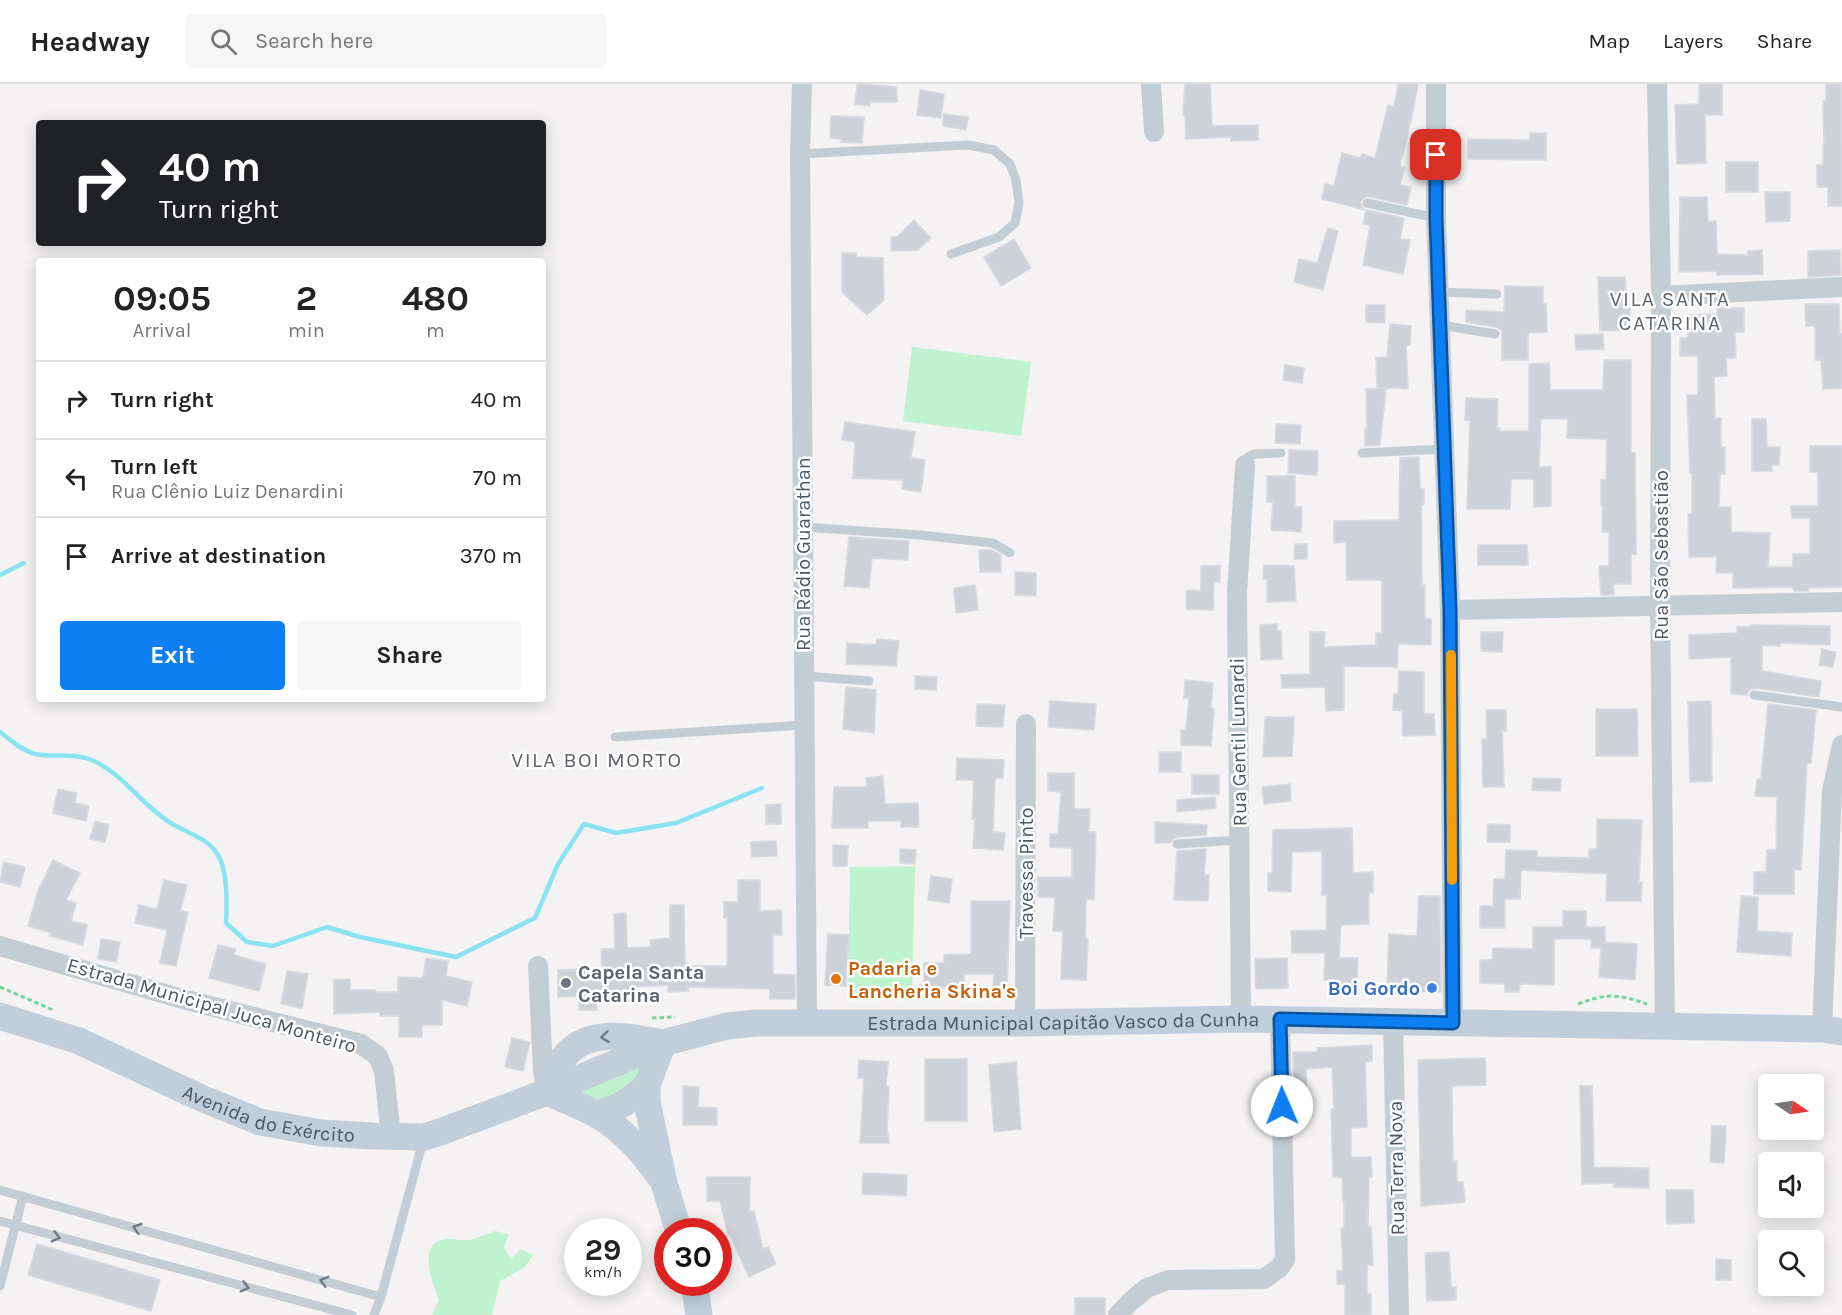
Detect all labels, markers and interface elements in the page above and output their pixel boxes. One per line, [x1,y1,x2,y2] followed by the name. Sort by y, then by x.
[186,14,606,68] search box
[30,25,150,58] text: Headway
[207,25,240,58] icon: search
[255,28,373,54] text: Search here
[1588,29,1630,53] text: Map
[1663,29,1724,53] text: Layers
[1757,29,1812,53] text: Share
[1410,129,1461,180] pin
[1419,138,1452,171] icon: arrive
[159,142,261,192] text: 40 m
[60,144,138,222] icon: right
[159,193,279,225] text: Turn right
[113,277,211,319] text: 09:05
[295,277,317,319] text: 2
[402,277,469,319] text: 480
[1610,287,1730,335] district label: VILA SANTA CATARINA
[133,319,191,342] text: Arrival
[288,319,325,342] text: min
[426,319,445,342] text: m
[60,384,93,417] icon: right
[111,387,214,413] text: Turn right
[471,387,522,413] text: 40 m
[111,454,198,480] text: Turn left
[792,457,815,651] street label: Rua Rádio Guarathan
[60,462,93,495] icon: left
[473,465,522,491] text: 70 m
[1650,470,1673,640] street label: Rua São Sebastião
[111,480,344,503] text: Rua Clênio Luiz Denardini
[60,540,93,573] icon: arrive
[111,543,326,569] text: Arrive at destination
[460,543,522,569] text: 370 m
[60,621,285,690] button: Exit
[297,621,522,690] button: Share
[1226,657,1251,827] street label: Rua Gentil Lunardi
[511,748,683,772] district label: VILA BOI MORTO
[1015,807,1038,939] street label: Travessa Pinto
[65,953,359,1058] street label: Estrada Municipal Juca Monteiro
[848,957,1016,1003] place label: Padaria e Lancheria Skina's
[578,961,705,1007] place label: Capela Santa Catarina
[829,972,843,986] marker: Padaria e Lancheria Skina's
[559,976,573,990] marker: Capela Santa Catarina
[1328,977,1420,1000] place label: Boi Gordo
[1425,981,1439,995] marker: Boi Gordo
[867,1008,1260,1035] street label: Estrada Municipal Capitão Vasco da Cunha
[600,1030,610,1043] one-way arrow
[1250,1074,1314,1138] position arrow
[1758,1074,1824,1140] north arrow
[1758,1074,1824,1296] map controls
[179,1080,356,1147] street label: Avenida do Exército
[1384,1100,1409,1236] street label: Rua Terra Nova
[1758,1152,1824,1218] button: sound
[654,1218,732,1296] speed limit sign: 30
[132,1223,143,1235] one-way arrow
[51,1229,61,1242] one-way arrow
[1758,1230,1824,1296] button: search
[585,1232,621,1268] text: 29
[584,1263,622,1281] text: km/h
[320,1276,330,1288] one-way arrow
[240,1279,250,1292] one-way arrow

